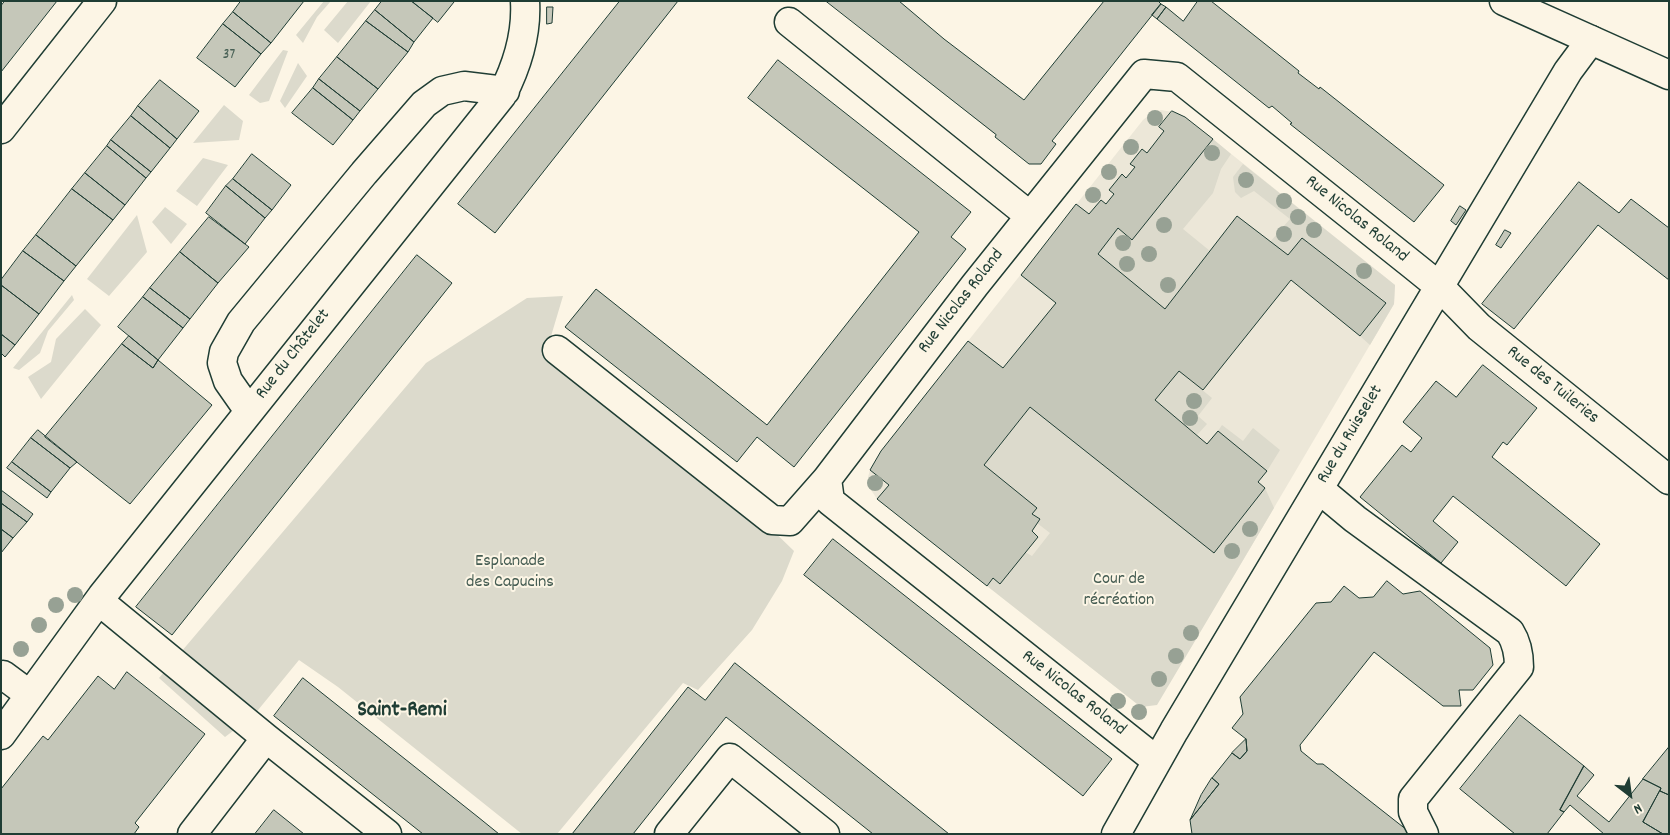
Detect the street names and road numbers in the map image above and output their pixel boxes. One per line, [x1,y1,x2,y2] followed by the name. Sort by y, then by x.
[1300,172,1412,268] street label: Rue Nicolas Roland
[914,245,1010,359] street label: Rue Nicolas Roland
[252,306,336,404] street label: Rue du Châtelet
[1501,342,1603,430] street label: Rue des Tuileries
[1313,382,1389,488] street label: Rue du Ruisselet
[1016,646,1130,742] street label: Rue Nicolas Roland

